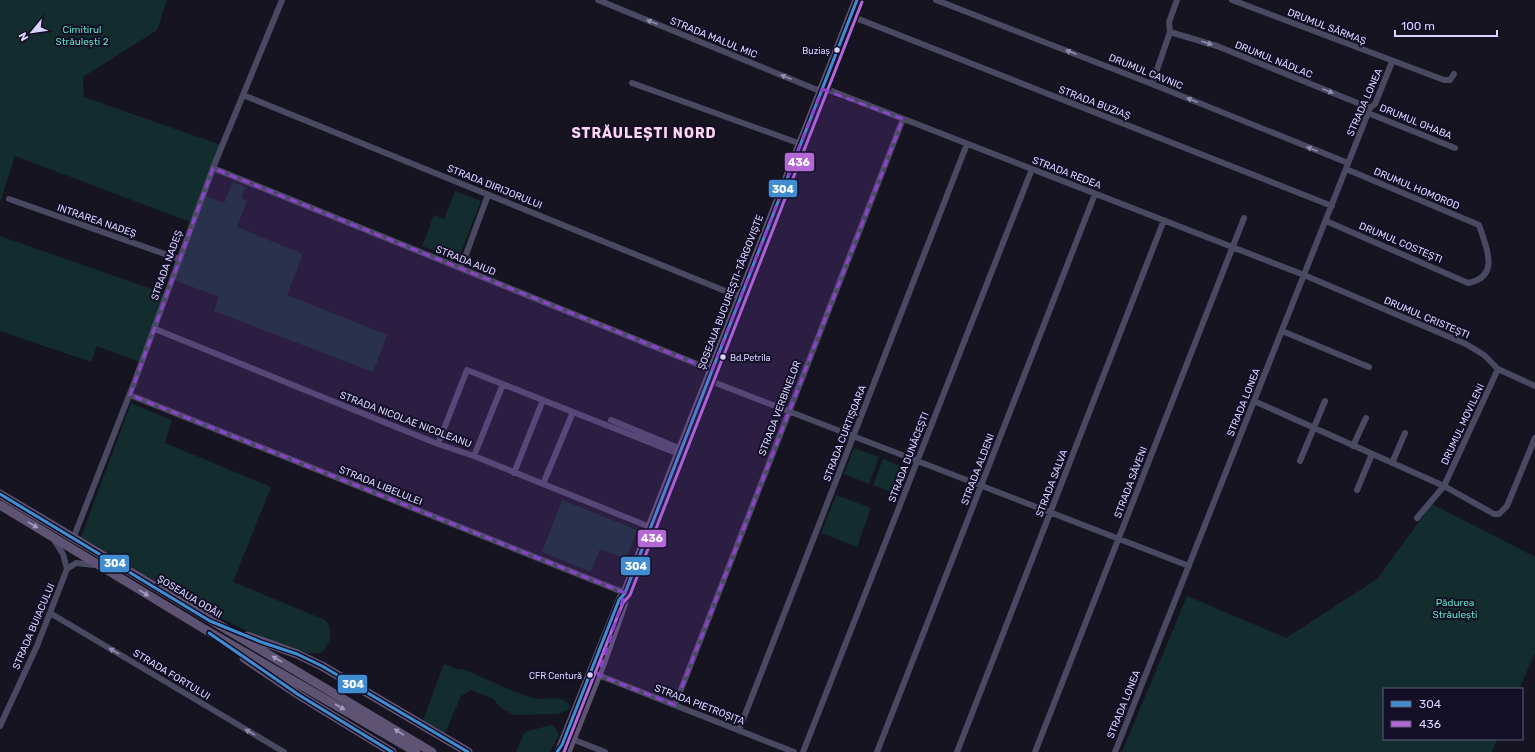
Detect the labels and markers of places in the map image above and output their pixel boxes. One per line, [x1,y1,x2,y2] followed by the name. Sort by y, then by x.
[832,45,842,55] marker: Buziaș
[802,46,830,56] place label: Buziaș
[718,352,728,362] marker: Bd.Petrila
[730,353,771,363] place label: Bd.Petrila
[585,670,595,680] marker: CFR Centură
[529,671,582,681] place label: CFR Centură

